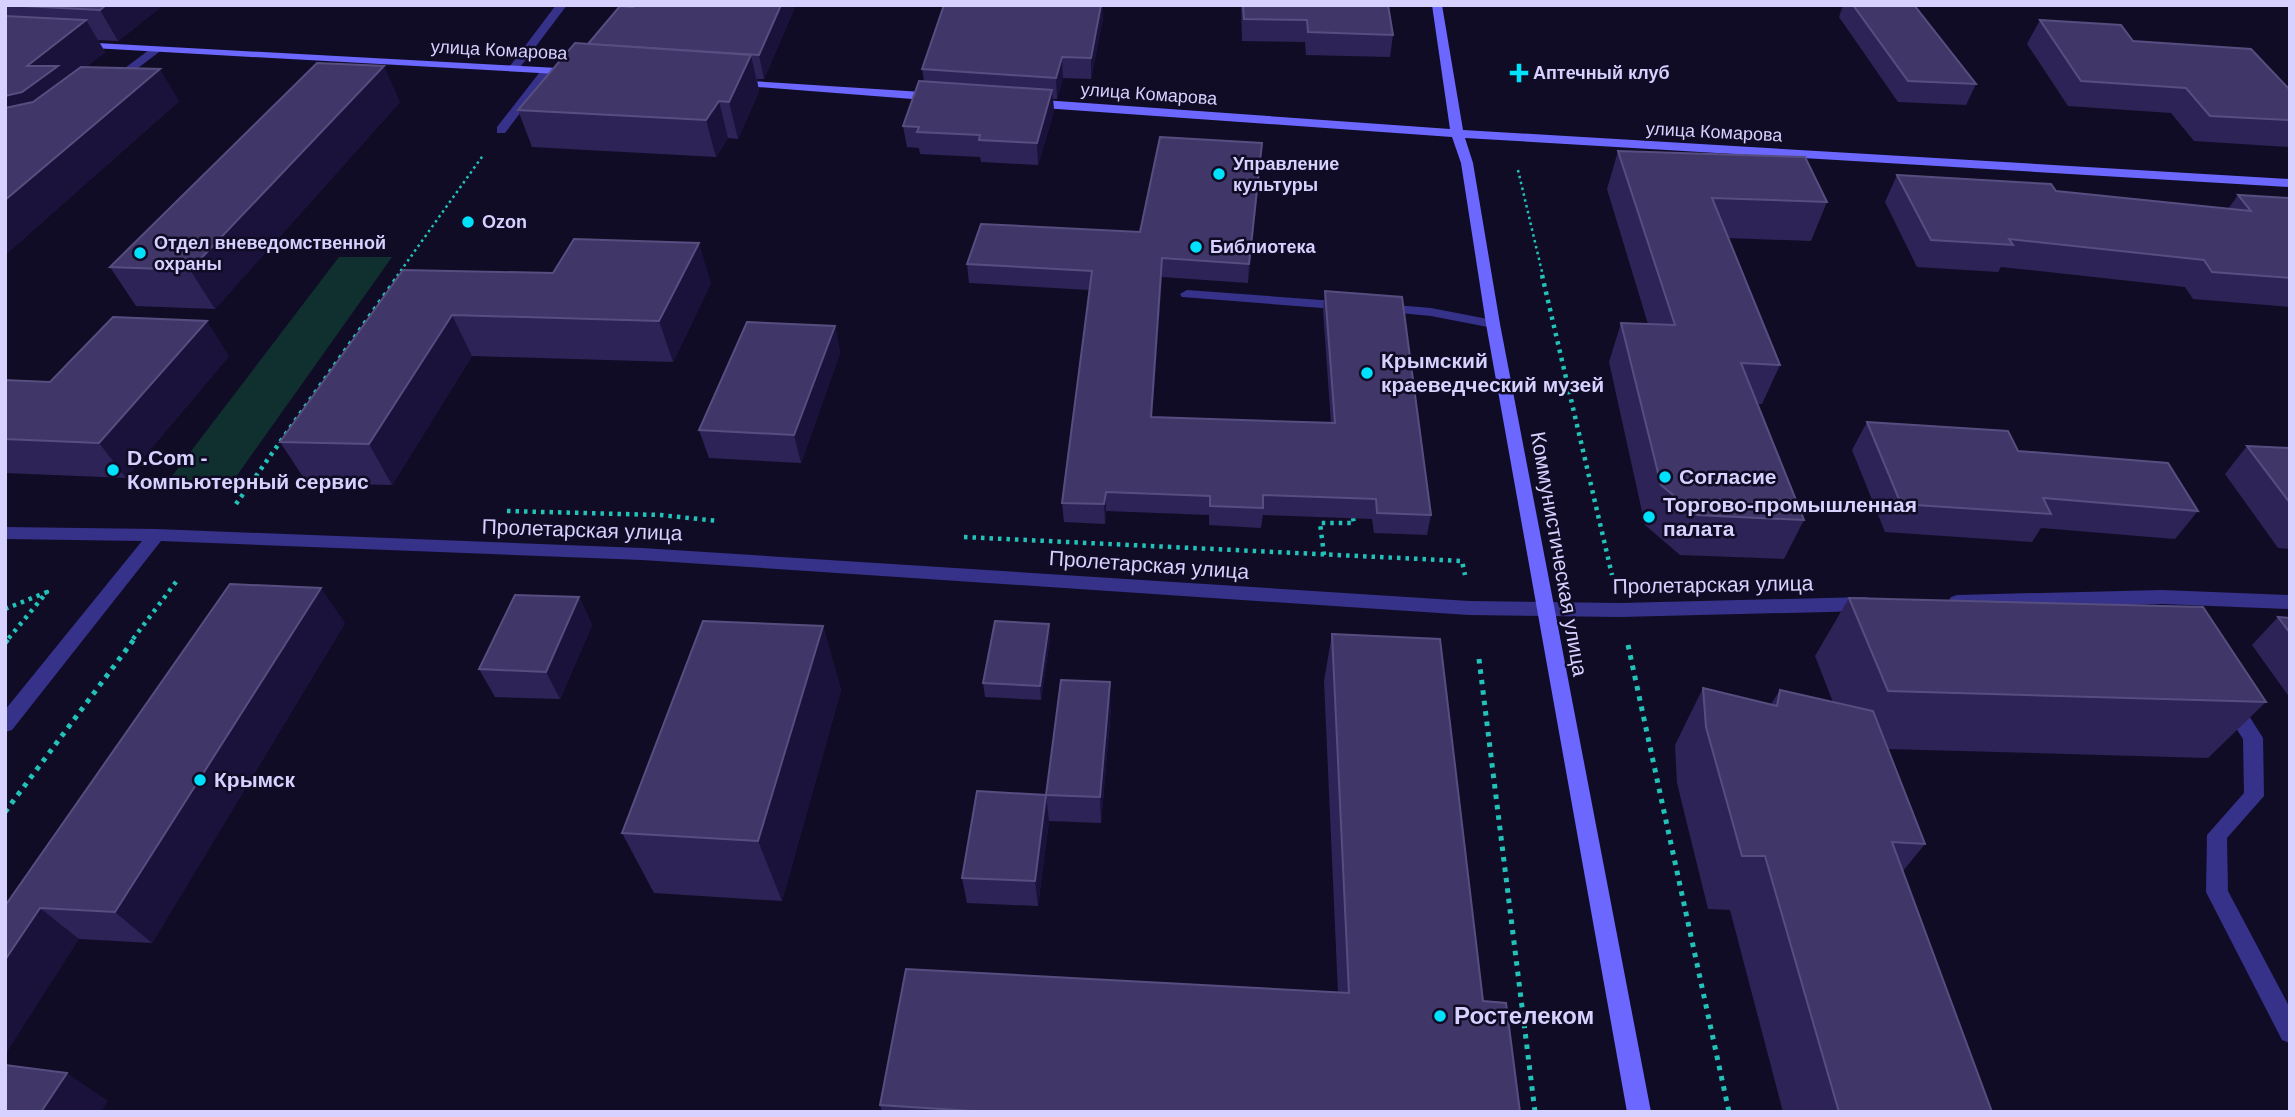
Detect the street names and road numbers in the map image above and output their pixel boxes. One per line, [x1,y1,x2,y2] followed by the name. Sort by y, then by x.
[430,36,569,64] street label: улица Комарова
[1080,79,1219,109] street label: улица Комарова
[1645,118,1784,146] street label: улица Комарова
[1527,430,1592,678] street label: Коммунистическая улица
[481,515,683,545] street label: Пролетарская улица
[1048,546,1250,583] street label: Пролетарская улица
[1612,571,1814,598] street label: Пролетарская улица

